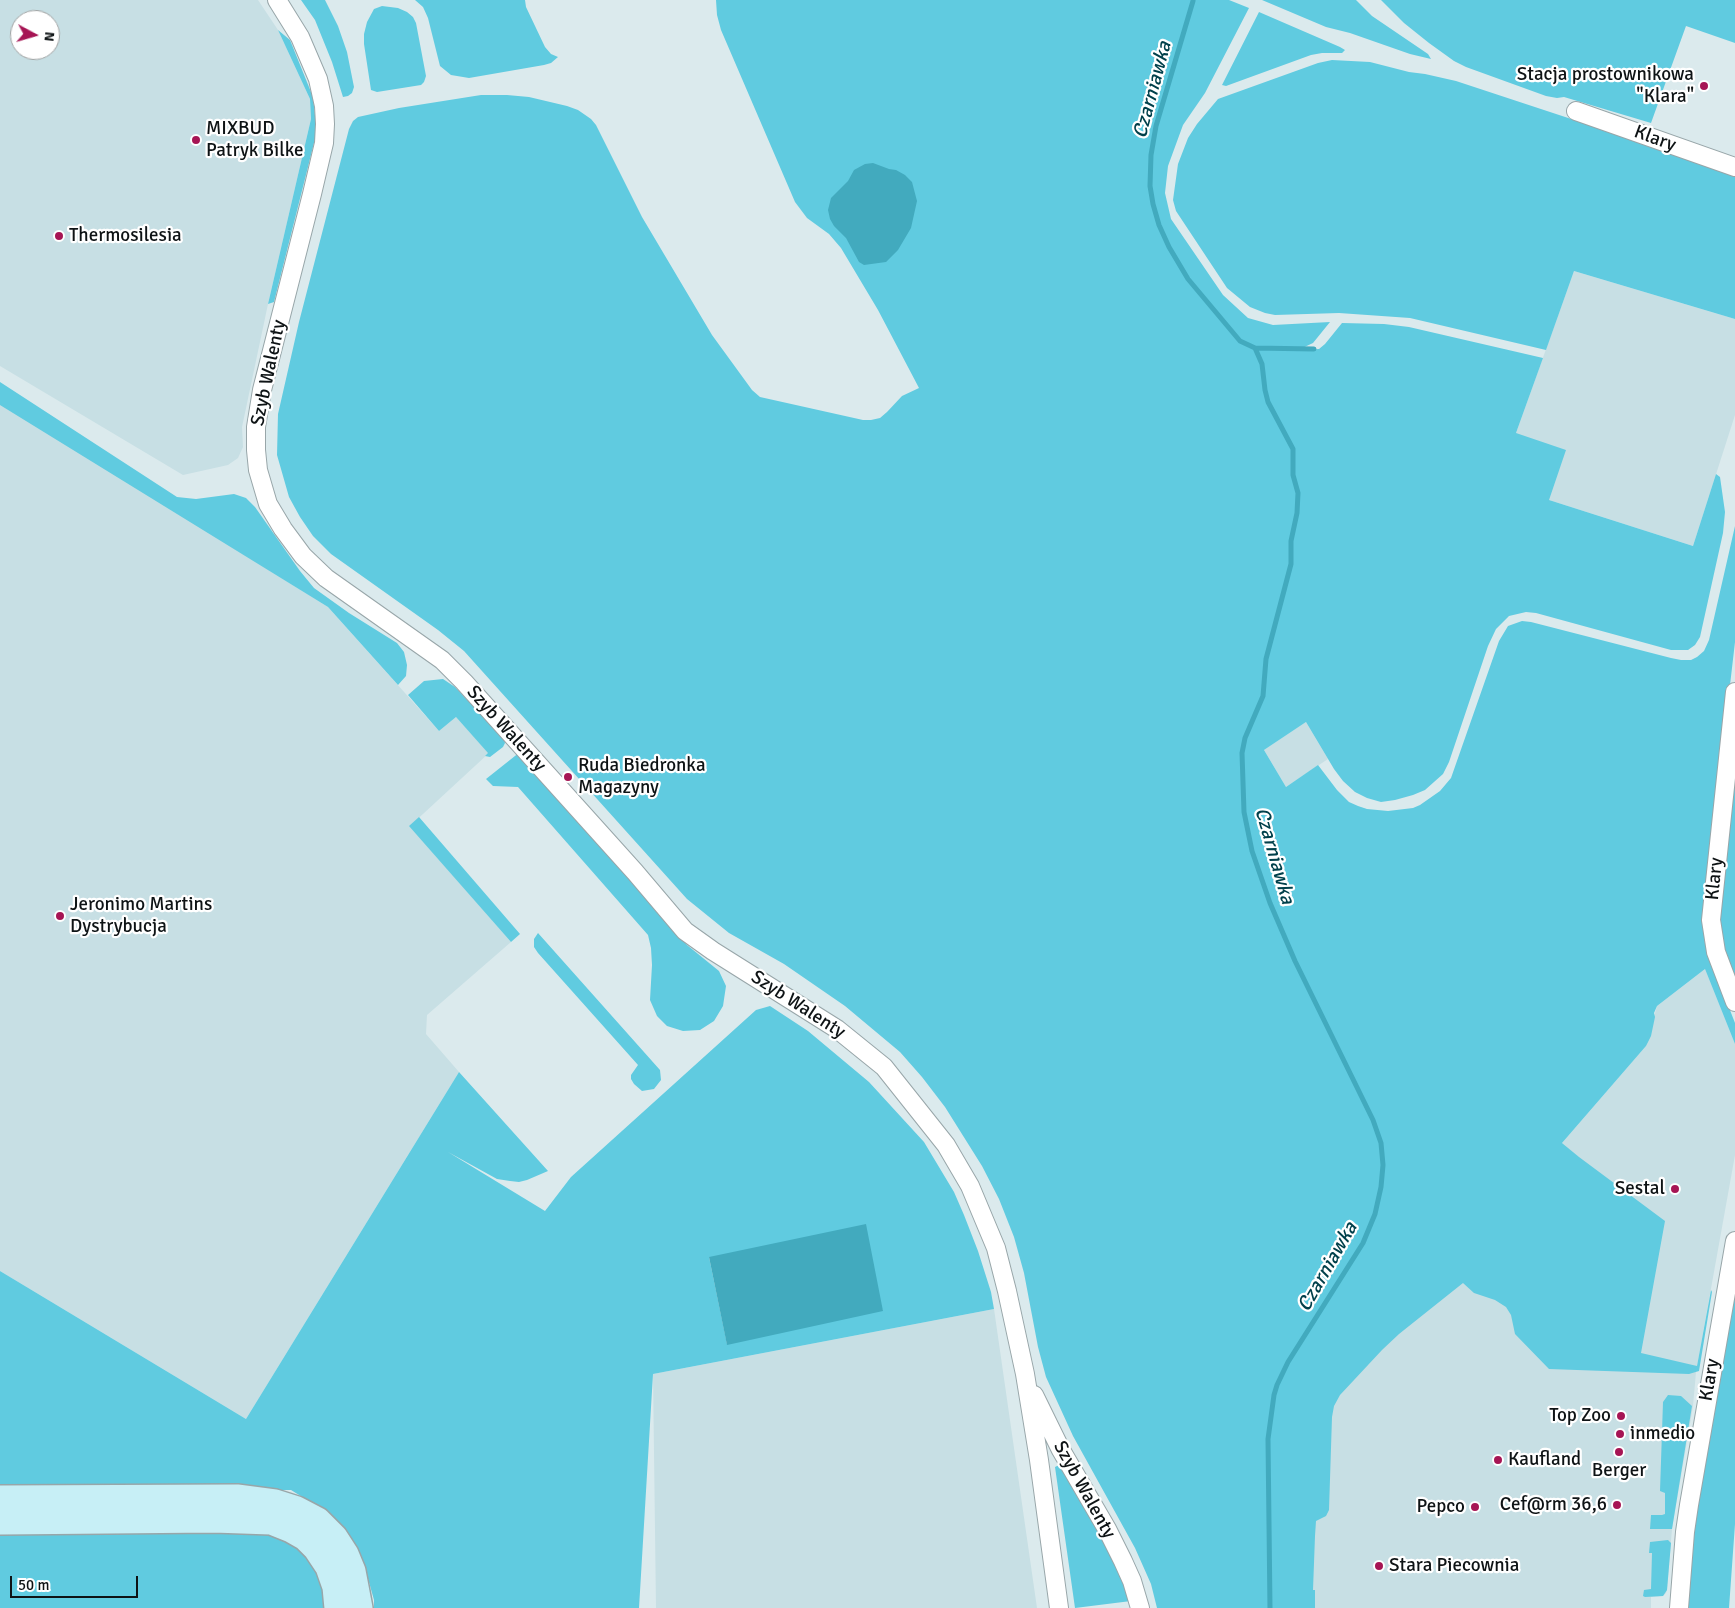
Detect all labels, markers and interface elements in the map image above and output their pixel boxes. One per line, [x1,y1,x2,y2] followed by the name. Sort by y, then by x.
[10,10,60,60] north arrow
[40,31,58,42] text: N
[1129,39,1177,141] water label: Czarniawka
[1517,64,1694,108] place label: Stacja prostownikowa "Klara"
[1698,80,1710,92] marker: Stacja prostownikowa "Klara"
[206,118,303,162] place label: MIXBUD Patryk Bilke
[1631,121,1679,157] street label: Klary
[190,134,202,146] marker: MIXBUD Patryk Bilke
[69,225,182,247] place label: Thermosilesia
[53,230,65,242] marker: Thermosilesia
[247,318,291,428] street label: Szyb Walenty
[461,681,551,777] street label: Szyb Walenty
[578,755,706,799] place label: Ruda Biedronka Magazyny
[562,771,574,783] marker: Ruda Biedronka Magazyny
[1249,805,1299,907] water label: Czarniawka
[1701,856,1729,902] street label: Klary
[70,894,212,938] place label: Jeronimo Martins Dystrybucja
[54,910,66,922] marker: Jeronimo Martins Dystrybucja
[747,966,849,1044] street label: Szyb Walenty
[1615,1178,1665,1200] place label: Sestal
[1669,1183,1681,1195] marker: Sestal
[1293,1218,1363,1316] water label: Czarniawka
[1695,1357,1725,1403] street label: Klary
[1549,1405,1611,1427] place label: Top Zoo
[1615,1410,1627,1422] marker: Top Zoo
[1630,1423,1695,1445] place label: inmedio
[1614,1428,1626,1440] marker: inmedio
[1048,1437,1120,1543] street label: Szyb Walenty
[1613,1446,1625,1458] marker: Berger
[1508,1449,1581,1471] place label: Kaufland
[1492,1454,1504,1466] marker: Kaufland
[1592,1460,1646,1482] place label: Berger
[1500,1494,1607,1516] place label: Cef@rm 36,6
[1416,1496,1465,1518] place label: Pepco
[1611,1499,1623,1511] marker: Cef@rm 36,6
[1469,1501,1481,1513] marker: Pepco
[1389,1555,1519,1577] place label: Stara Piecownia
[1373,1560,1385,1572] marker: Stara Piecownia
[12,1566,140,1598] scale bar
[18,1576,49,1594] text: 50 m

